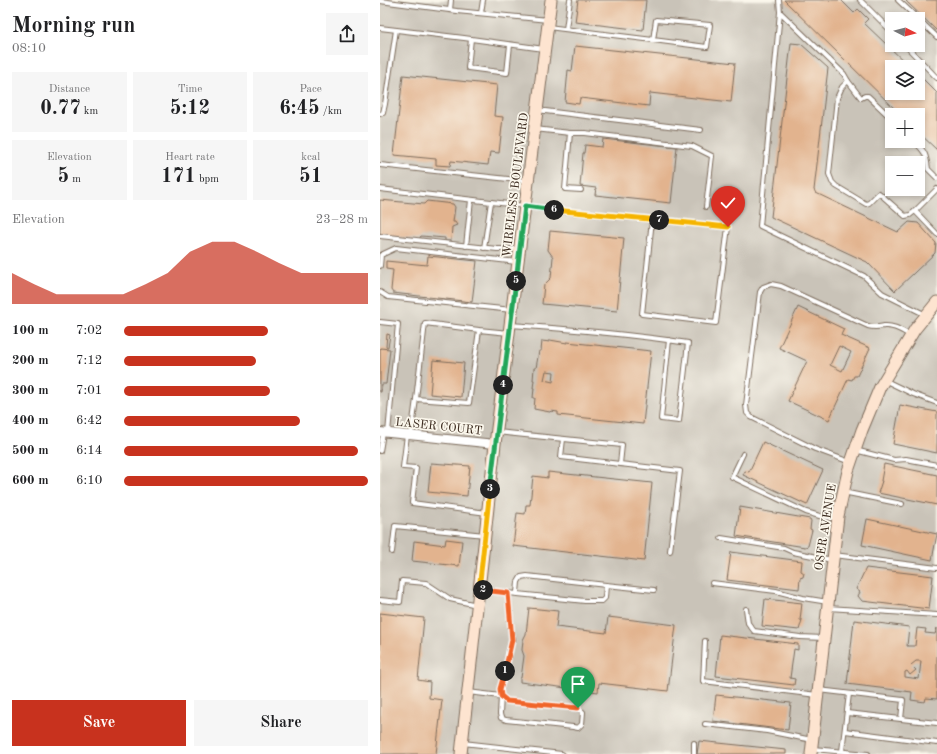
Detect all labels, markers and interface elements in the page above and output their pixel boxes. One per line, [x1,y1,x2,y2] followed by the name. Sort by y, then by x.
[885,12,925,52] north arrow
[885,12,925,196] map controls
[326,13,368,55] button: share
[12,15,135,37] text: Morning run
[12,42,46,55] text: 08:10
[885,60,925,100] button: layers
[49,84,90,95] text: Distance
[178,84,202,95] text: Time
[300,84,322,95] text: Pace
[40,99,81,119] text: 0.77
[170,99,210,119] text: 5:12
[279,99,320,119] text: 6:45
[81,106,98,117] text: km
[320,106,342,117] text: /km
[885,108,925,148] button: +
[501,112,531,258] street label: WIRELESS BOULEVARD
[47,152,92,163] text: Elevation
[165,152,215,163] text: Heart rate
[301,152,320,163] text: kcal
[885,156,925,196] button: −
[58,167,69,187] text: 5
[161,167,196,187] text: 171
[299,167,322,187] text: 51
[69,174,81,185] text: m
[196,174,219,185] text: bpm
[711,186,745,227] pin
[717,192,739,214] icon: check
[544,200,564,220] pin: 6
[551,204,557,215] text: 6
[649,210,669,230] pin: 7
[12,213,65,226] text: Elevation
[316,213,368,226] text: 23–28 m
[656,214,662,225] text: 7
[506,271,526,291] pin: 5
[513,275,519,286] text: 5
[12,324,49,337] text: 100 m
[76,324,102,337] text: 7:02
[12,354,49,367] text: 200 m
[76,354,102,367] text: 7:12
[493,375,513,395] pin: 4
[500,379,506,390] text: 4
[12,384,49,397] text: 300 m
[76,384,102,397] text: 7:01
[12,414,49,427] text: 400 m
[76,414,102,427] text: 6:42
[395,416,483,438] street label: LASER COURT
[12,444,49,457] text: 500 m
[76,444,102,457] text: 6:14
[12,474,49,487] text: 600 m
[76,474,102,487] text: 6:10
[480,479,500,499] pin: 3
[487,483,493,494] text: 3
[813,483,839,571] street label: OSER AVENUE
[473,580,493,600] pin: 2
[480,584,486,595] text: 2
[495,661,515,681] pin: 1
[502,665,508,676] text: 1
[561,667,595,708] pin
[567,673,589,695] icon: arrive
[12,700,186,746] button: Save
[194,700,368,746] button: Share

